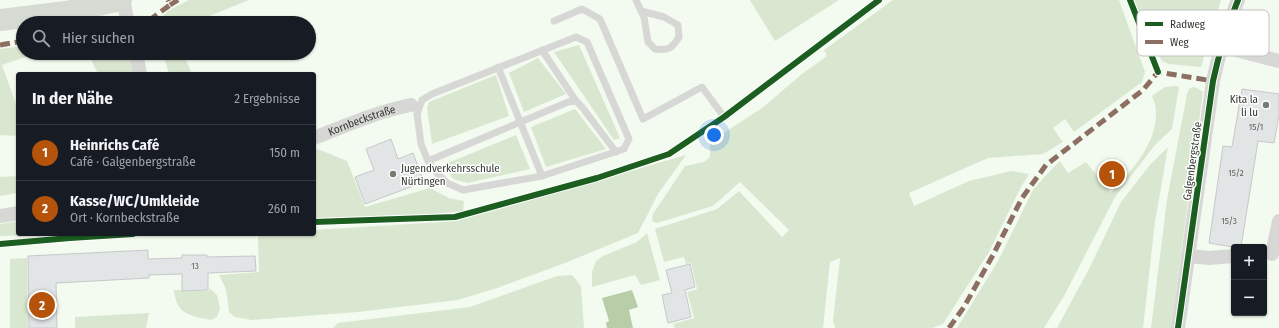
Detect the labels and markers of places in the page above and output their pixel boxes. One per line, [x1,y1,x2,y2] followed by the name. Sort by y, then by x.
[1230,93,1258,119] place label: Kita la li lu
[1261,100,1271,110] marker: Kita la li lu
[1099,159,1125,189] pin: 1
[401,162,500,188] place label: Jugendverkehrsschule Nürtingen
[388,169,398,179] marker: Jugendverkehrsschule Nürtingen
[29,290,55,320] pin: 2

